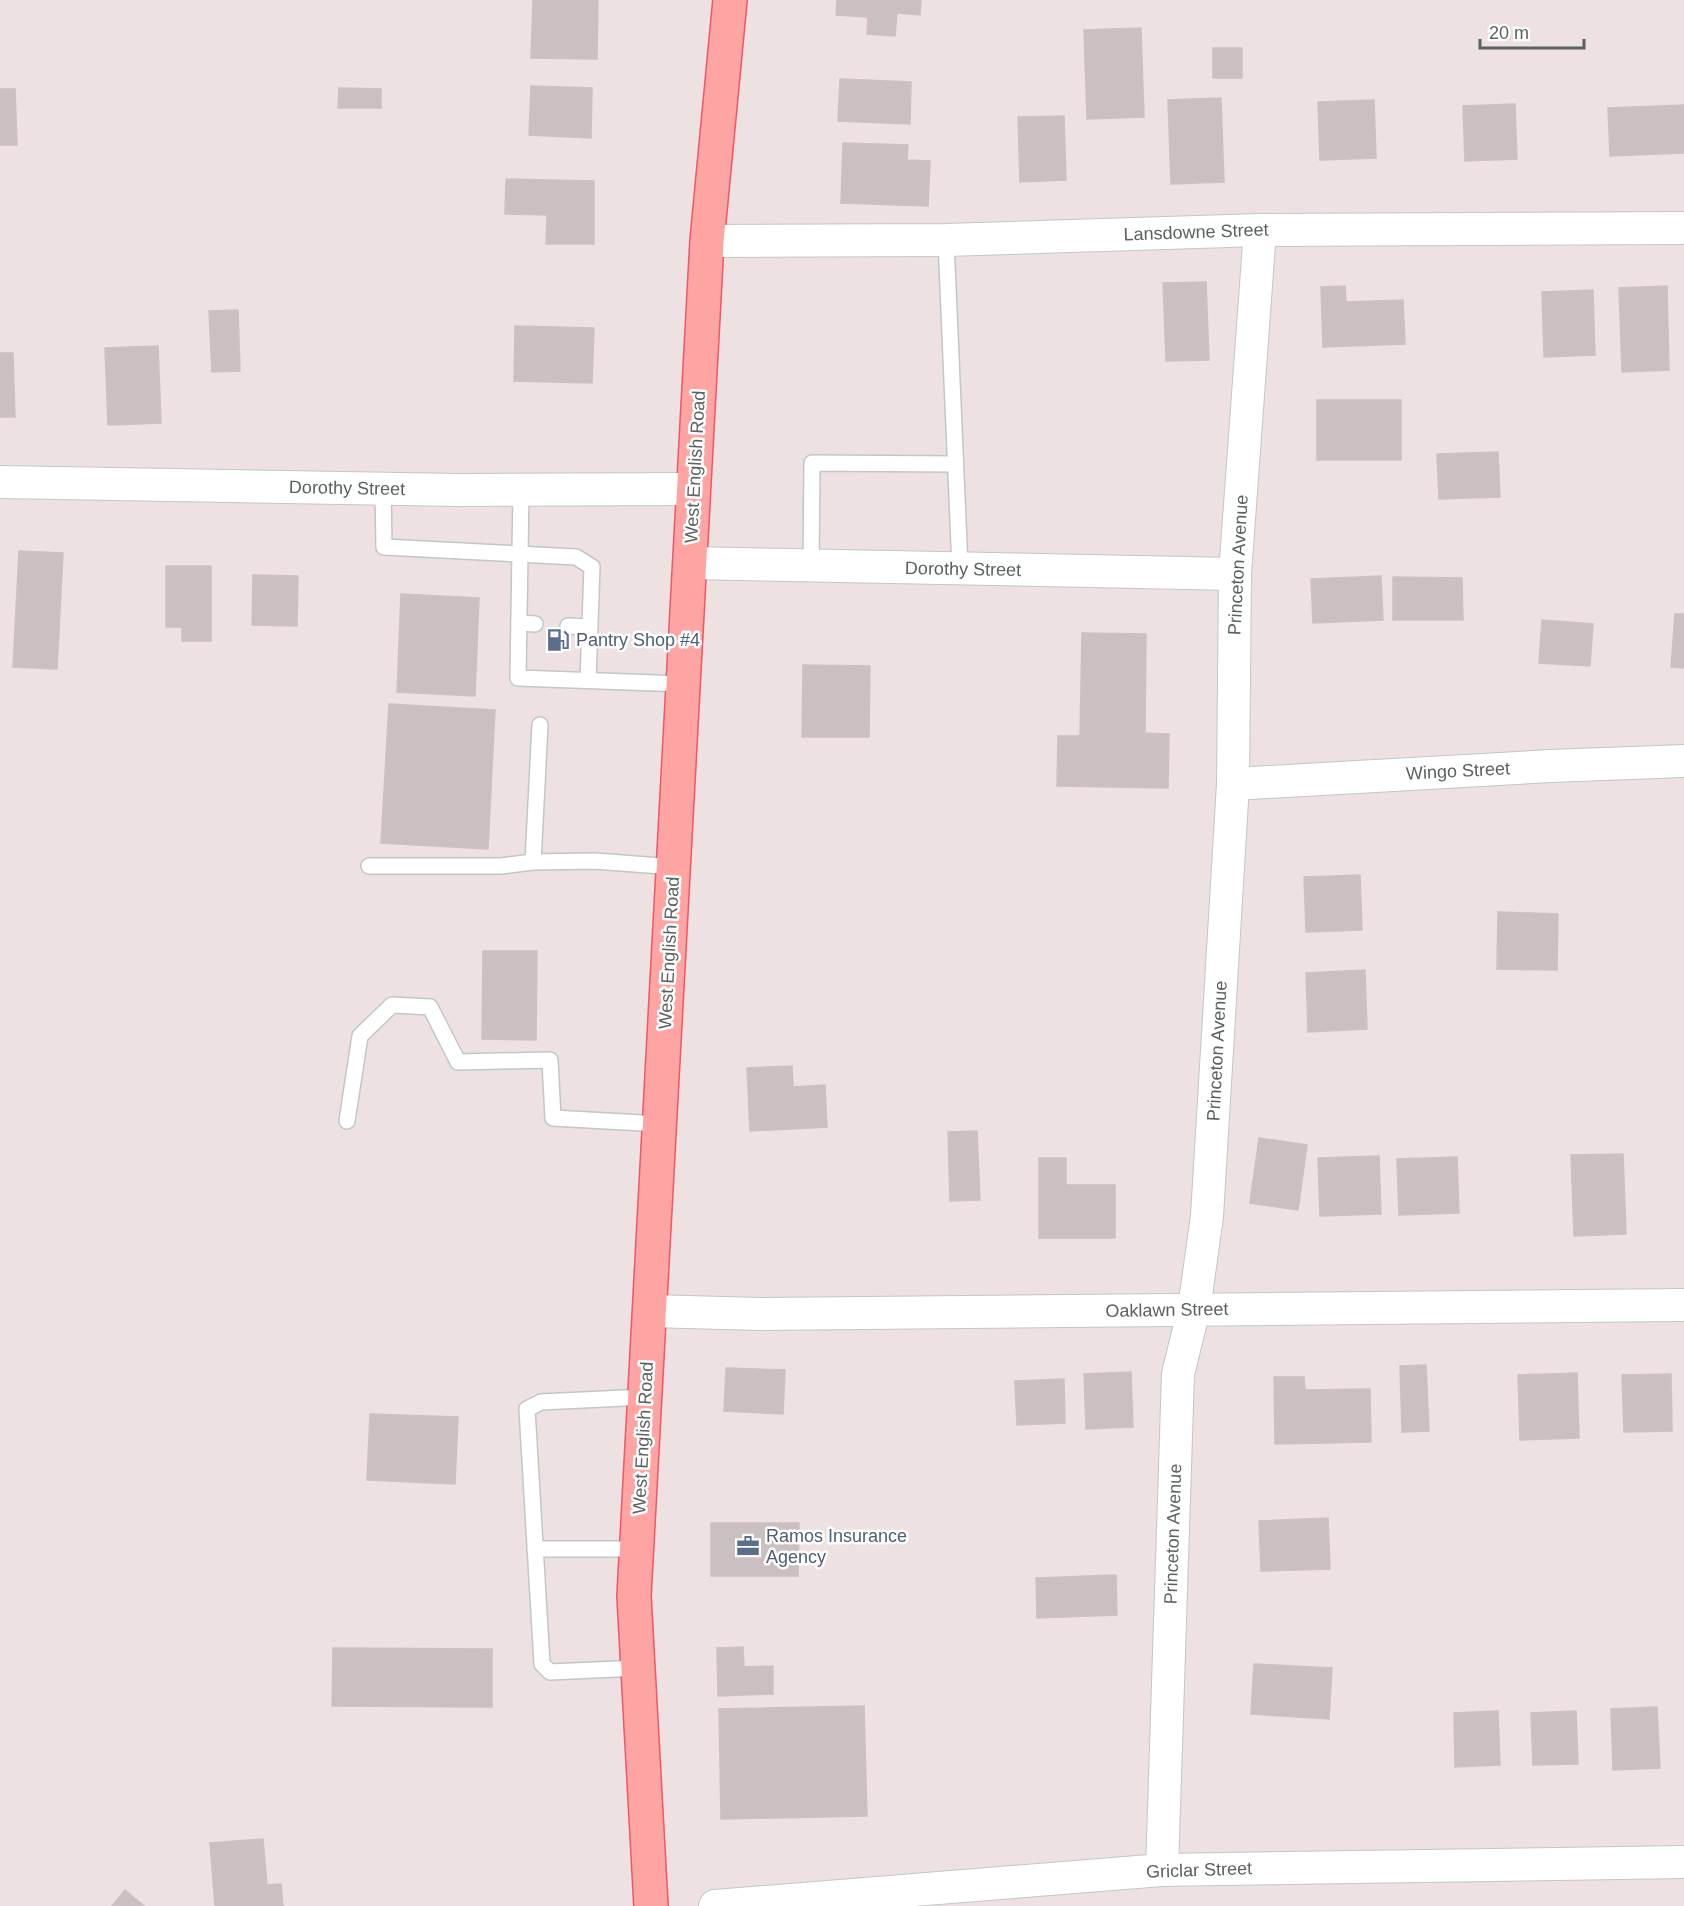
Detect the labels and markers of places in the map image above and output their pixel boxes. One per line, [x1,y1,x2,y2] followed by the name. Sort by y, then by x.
[545,627,571,653] fuel station icon: Pantry Shop #4
[576,630,700,650] place label: Pantry Shop #4
[766,1526,907,1567] place label: Ramos Insurance Agency
[735,1533,761,1559] office icon: Ramos Insurance Agency

